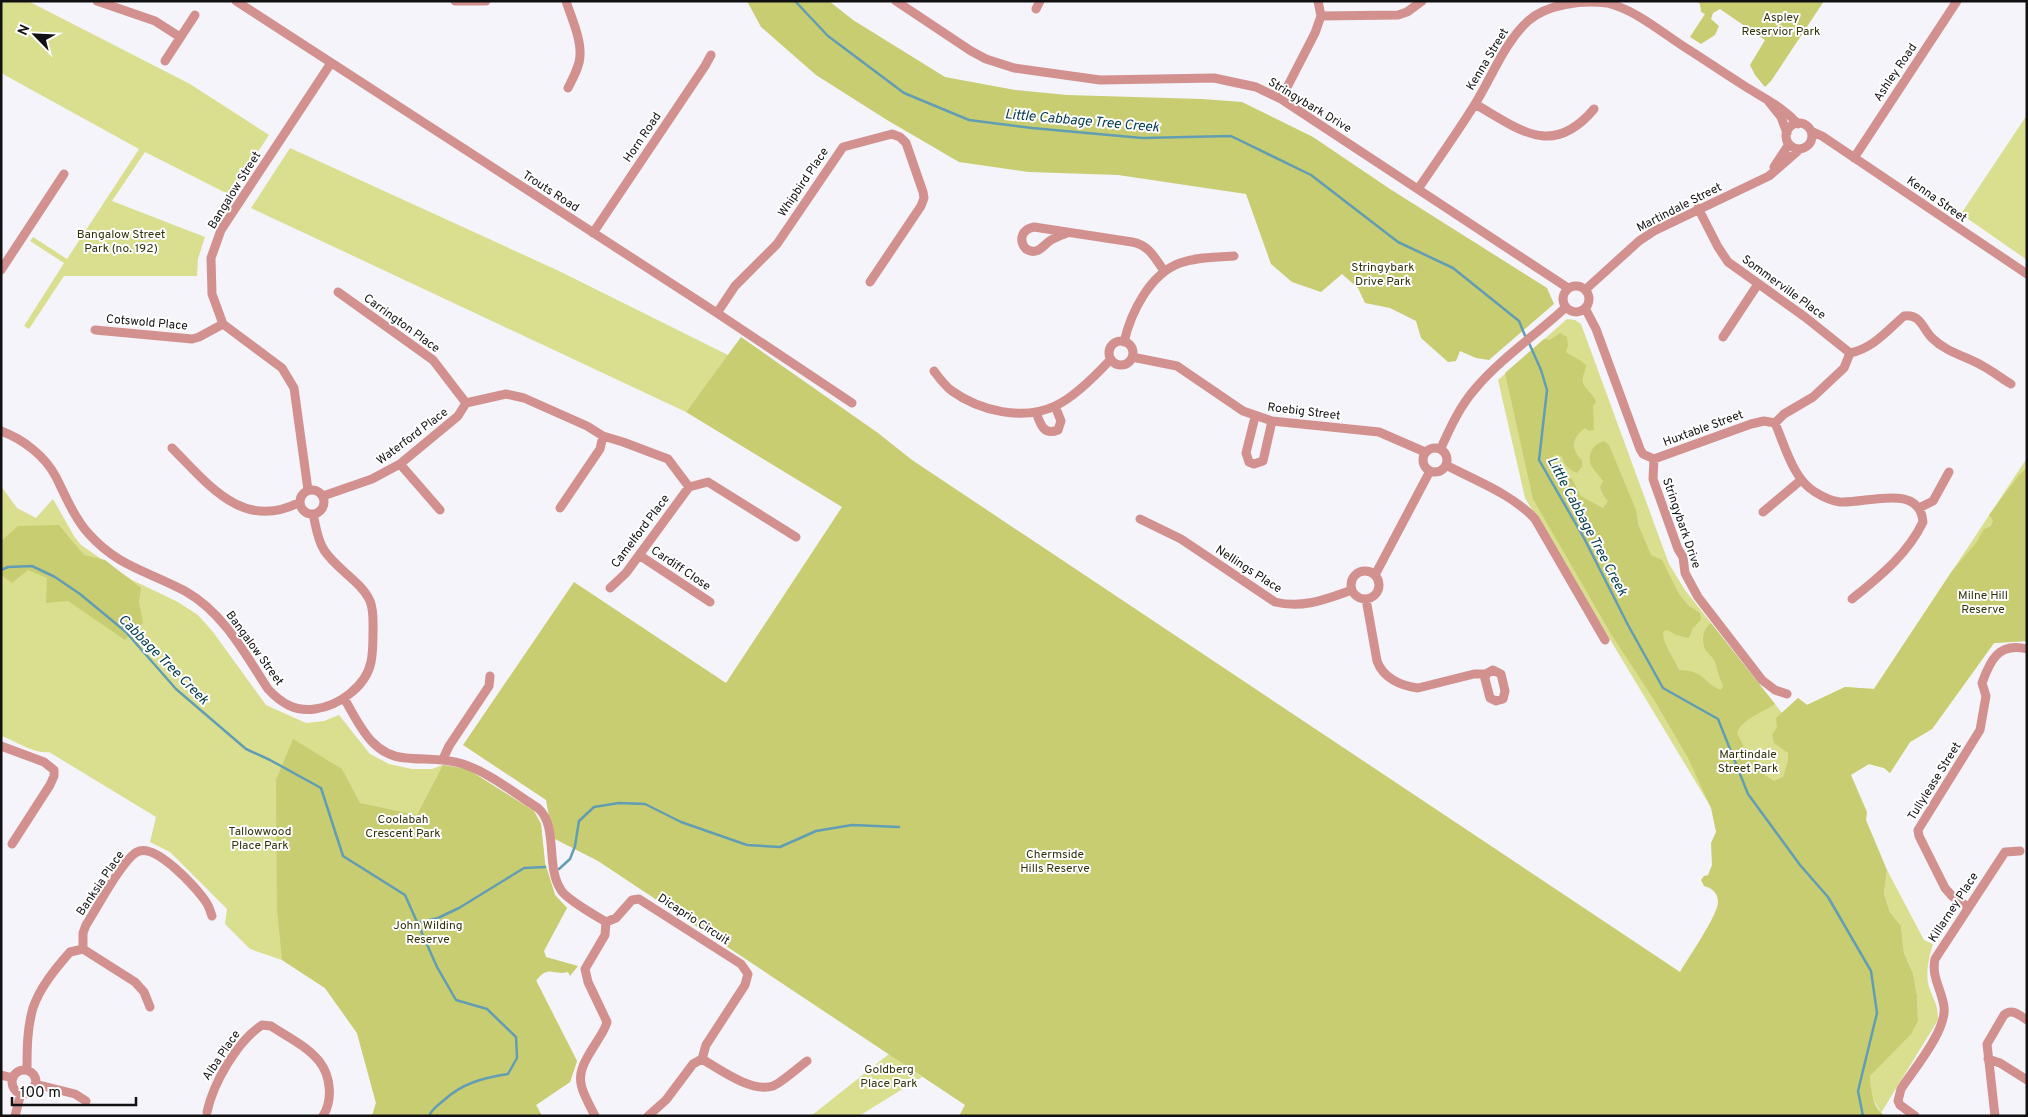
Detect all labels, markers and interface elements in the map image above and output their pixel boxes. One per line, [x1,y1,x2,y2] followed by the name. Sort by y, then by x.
[10,10,60,60] north arrow
[1742,10,1820,40] park label: Aspley Reservior Park
[15,22,34,38] text: N
[1463,25,1513,94] street label: Kenna Street
[1871,40,1921,105] street label: Ashley Road
[1265,75,1354,137] street label: Stringybark Drive
[1004,106,1161,137] water label: Little Cabbage Tree Creek
[620,109,665,166] street label: Horn Road
[775,145,833,220] street label: Whipbird Place
[205,149,265,232] street label: Bangalow Street
[519,168,582,216] street label: Trouts Road
[1903,173,1970,226] street label: Kenna Street
[1634,180,1725,236] street label: Martindale Street
[77,227,165,257] park label: Bangalow Street Park (no. 192)
[1738,252,1829,324] street label: Sommerville Place
[1351,260,1415,290] park label: Stringybark Drive Park
[360,291,443,357] street label: Carrington Place
[105,311,188,335] street label: Cotswold Place
[1266,400,1341,424] street label: Roebig Street
[374,405,452,469] street label: Waterford Place
[1661,407,1746,451] street label: Huxtable Street
[1543,454,1631,600] water label: Little Cabbage Tree Creek
[1658,476,1704,571] street label: Stringybark Drive
[608,492,674,572] street label: Camelford Place
[1212,542,1285,597] street label: Nellings Place
[647,543,713,595] street label: Cardiff Close
[1958,588,2008,618] park label: Milne Hill Reserve
[222,608,287,689] street label: Bangalow Street
[114,611,212,709] water label: Cabbage Tree Creek
[1904,739,1965,824] street label: Tullylease Street
[1718,747,1778,777] park label: Martindale Street Park
[365,812,441,842] park label: Coolabah Crescent Park
[229,824,291,854] park label: Tallowwood Place Park
[1020,847,1090,877] park label: Chermside Hills Reserve
[73,848,128,919] street label: Banksia Place
[1925,869,1982,946] street label: Killarney Place
[654,891,733,949] street label: Dicaprio Circuit
[393,918,463,948] park label: John Wilding Reserve
[199,1027,244,1084] street label: Alba Place
[860,1062,918,1092] park label: Goldberg Place Park
[12,1074,136,1106] scale bar
[20,1084,61,1103] text: 100 m

